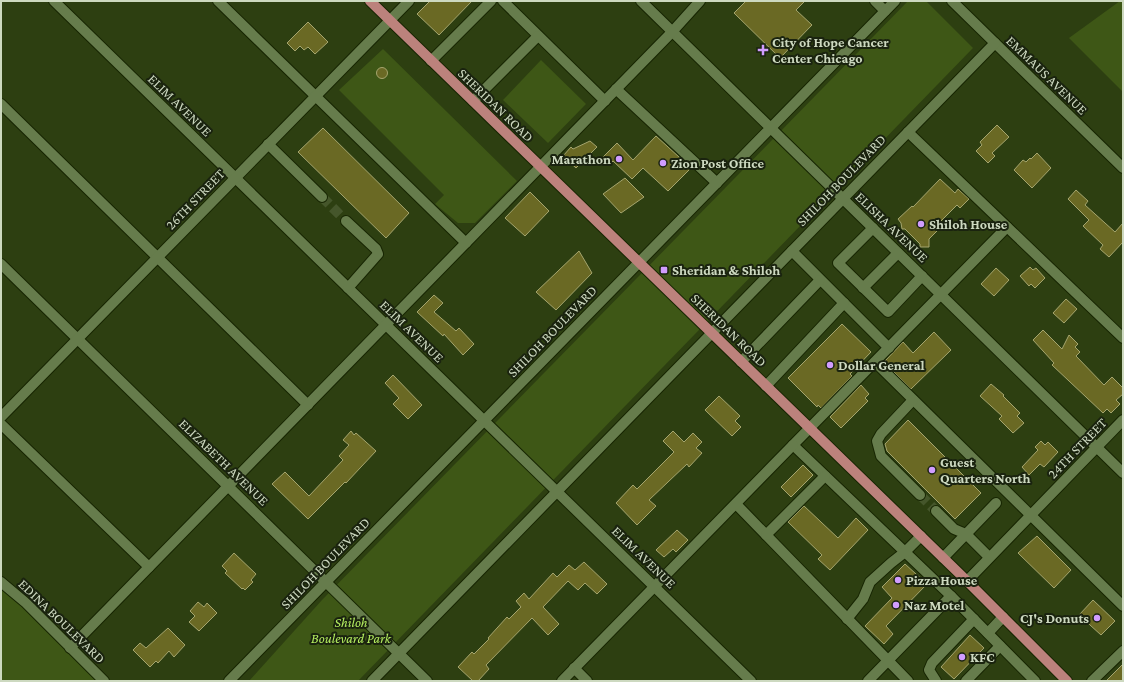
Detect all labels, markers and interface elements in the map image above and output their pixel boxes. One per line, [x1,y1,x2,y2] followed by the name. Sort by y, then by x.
[1003,32,1091,118] street label: EMMAUS AVENUE
[772,34,889,66] place label: City of Hope Cancer Center Chicago
[757,44,769,56] marker: City of Hope Cancer Center Chicago
[455,65,537,145] street label: SHERIDAN ROAD
[145,71,215,140] street label: ELIM AVENUE
[793,131,889,229] street label: SHILOH BOULEVARD
[551,151,611,167] place label: Marathon
[614,154,624,164] marker: Marathon
[671,155,764,171] place label: Zion Post Office
[658,158,668,168] marker: Zion Post Office
[162,165,228,233] street label: 26TH STREET
[853,188,932,266] street label: ELISHA AVENUE
[929,216,1008,232] place label: Shiloh House
[916,219,926,229] marker: Shiloh House
[672,262,780,278] place label: Sheridan & Shiloh
[659,265,669,275] marker: Sheridan & Shiloh
[504,282,600,380] street label: SHILOH BOULEVARD
[688,290,770,370] street label: SHERIDAN ROAD
[377,297,447,366] street label: ELIM AVENUE
[838,357,925,373] place label: Dollar General
[825,360,835,370] marker: Dollar General
[1044,414,1110,482] street label: 24TH STREET
[176,415,272,509] street label: ELIZABETH AVENUE
[940,454,1031,486] place label: Guest Quarters North
[927,465,937,475] marker: Guest Quarters North
[277,514,373,612] street label: SHILOH BOULEVARD
[609,523,679,592] street label: ELIM AVENUE
[906,572,978,588] place label: Pizza House
[893,575,903,585] marker: Pizza House
[15,576,109,666] street label: EDINA BOULEVARD
[904,597,964,613] place label: Naz Motel
[891,600,901,610] marker: Naz Motel
[1020,610,1089,626] place label: CJ's Donuts
[1092,613,1102,623] marker: CJ's Donuts
[311,614,392,646] park label: Shiloh Boulevard Park
[970,649,995,665] place label: KFC
[957,652,967,662] marker: KFC

